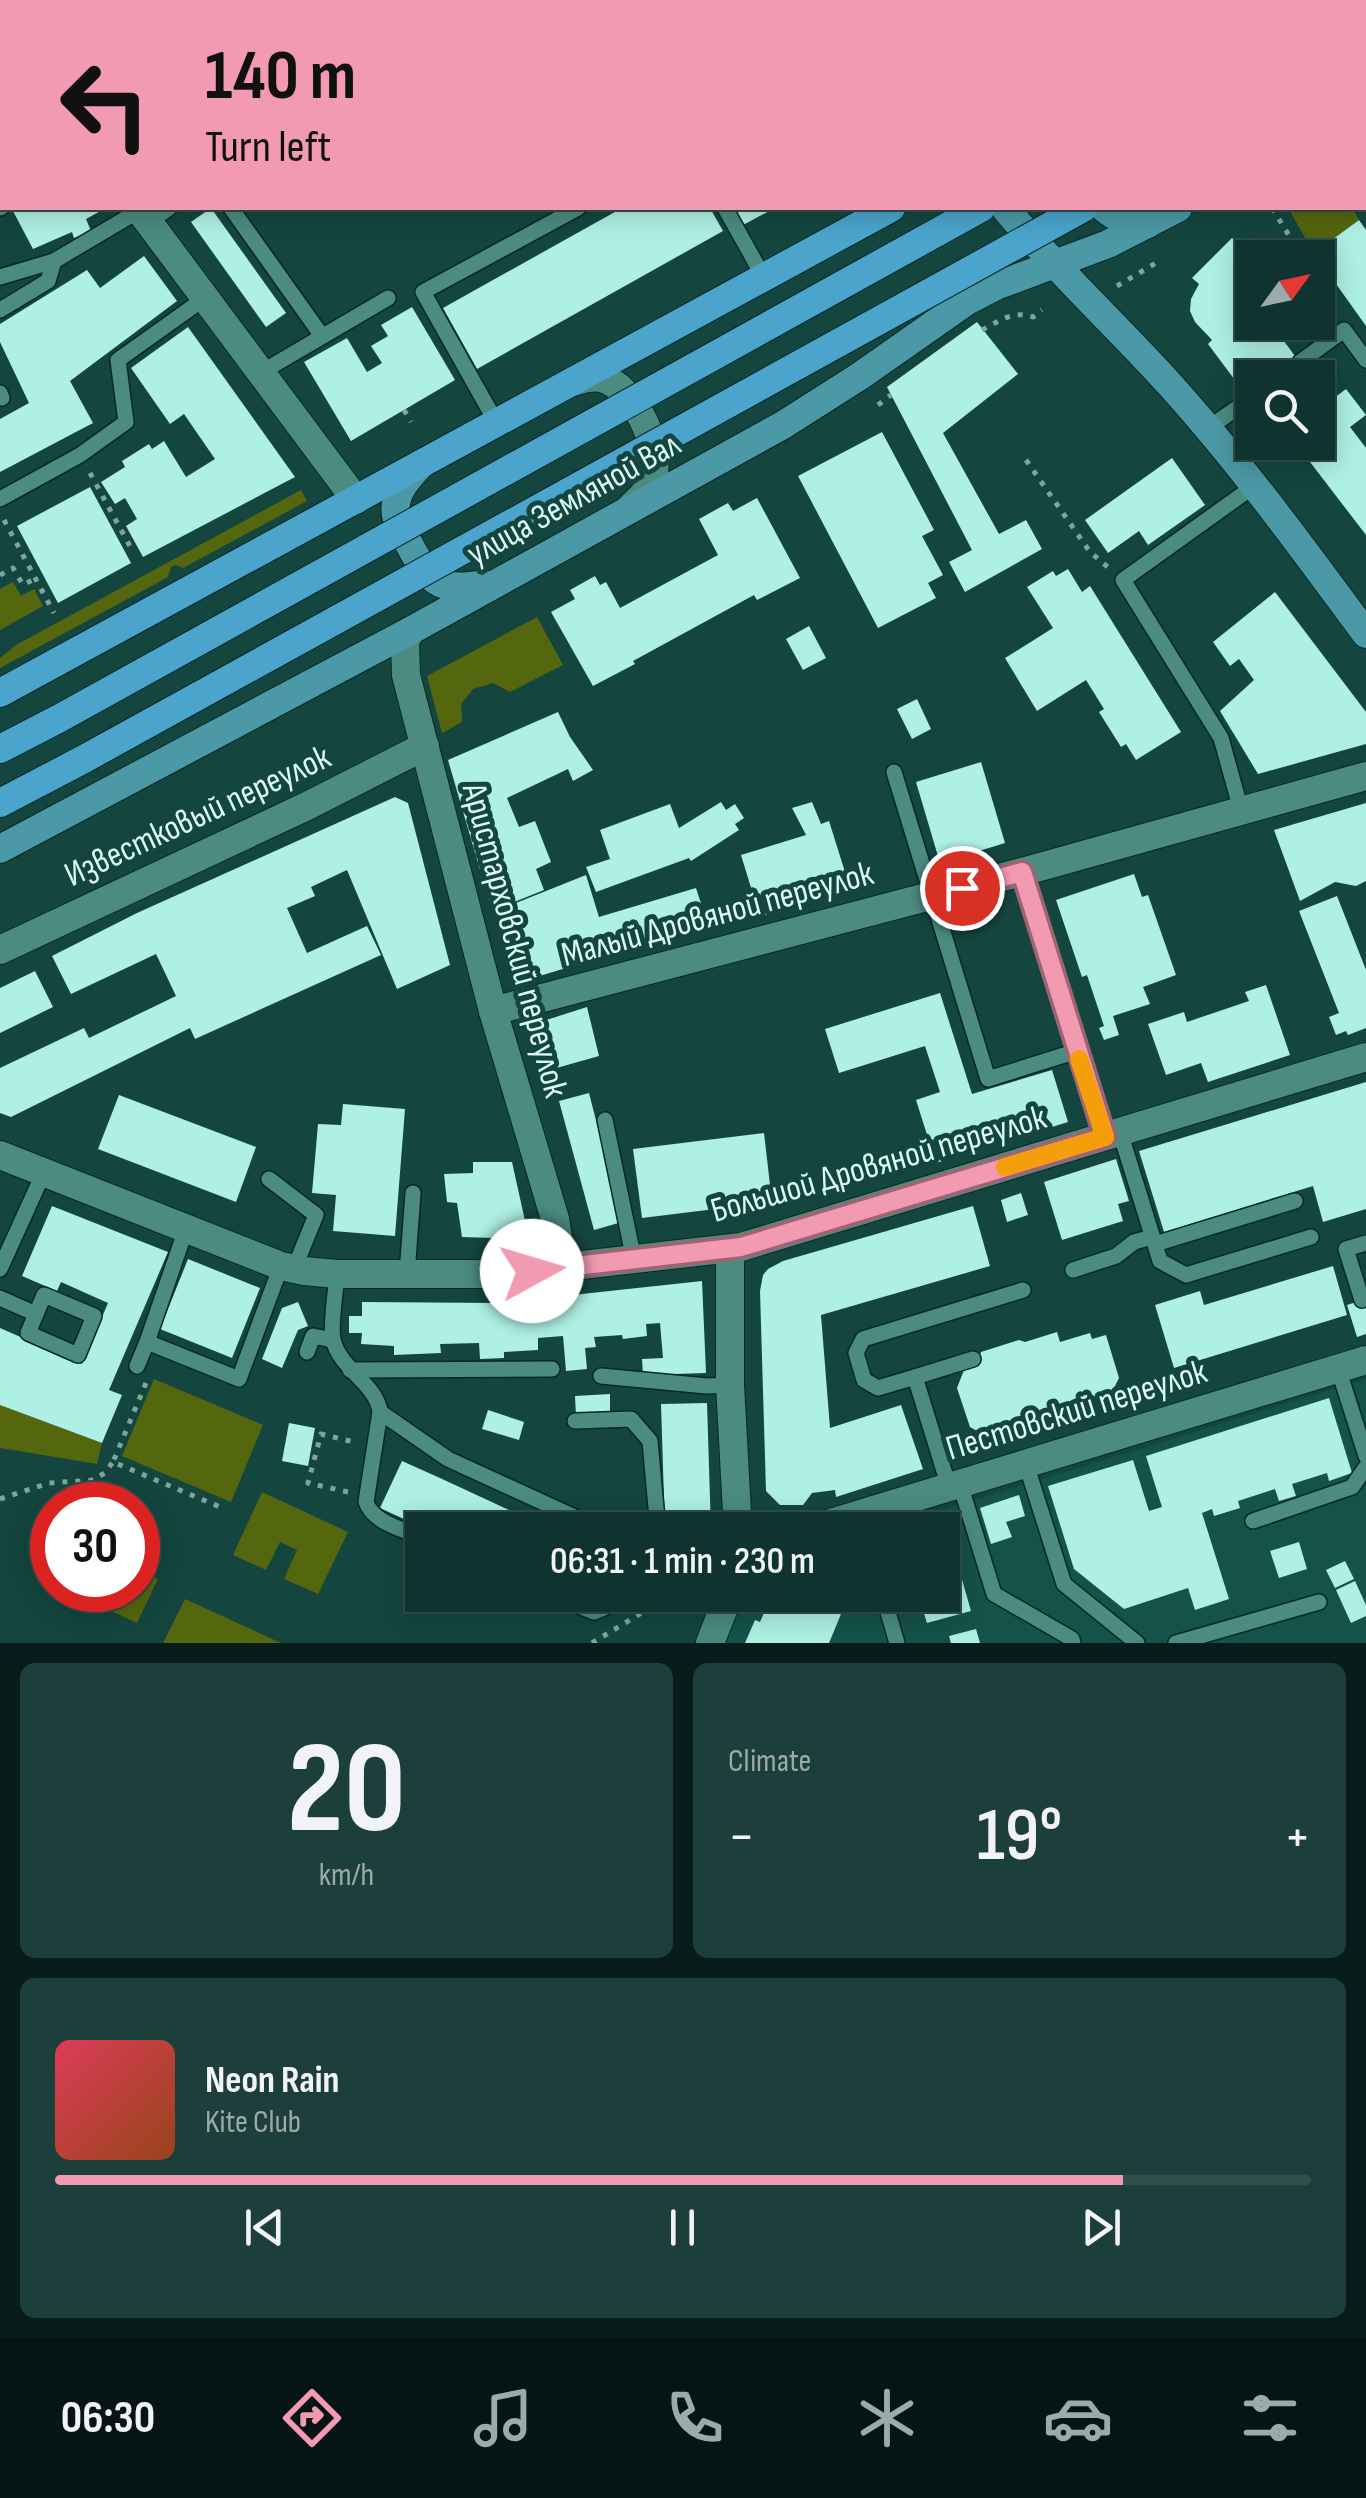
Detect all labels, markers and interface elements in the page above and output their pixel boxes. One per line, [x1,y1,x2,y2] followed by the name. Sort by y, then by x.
[205,35,356,119] text: 140 m
[40,40,170,170] icon: left
[205,120,331,175] text: Turn left
[1235,240,1335,340] north arrow
[1235,240,1335,460] map controls
[1235,360,1335,460] button: search
[460,423,689,576] street label: улица Земляной Вал
[58,736,338,897] street label: Известковый переулок
[452,778,577,1103] street label: Аристарховский переулок
[920,846,1005,931] pin
[557,852,879,977] street label: Малый Дровяной переулок
[935,861,990,916] icon: arrive
[706,1096,1052,1233] street label: Большой Дровяной переулок
[480,1219,584,1323] position arrow
[941,1350,1213,1470] street label: Пестовский переулок
[30,1482,160,1612] speed limit sign: 30
[550,1539,815,1584] text: 06:31 · 1 min · 230 m
[287,1713,406,1869] text: 20
[728,1742,811,1781] text: Climate
[977,1791,1062,1882] text: 19°
[728,1804,755,1871] text: −
[1284,1804,1311,1871] text: +
[319,1856,374,1895] text: km/h
[205,2058,339,2103] text: Neon Rain
[205,2103,301,2142] text: Kite Club
[237,2200,292,2255] icon: previous
[655,2200,710,2255] icon: pause
[1074,2200,1129,2255] icon: next
[277,2383,347,2453] icon: directions
[468,2383,538,2453] icon: music
[660,2383,730,2453] icon: phone
[852,2383,922,2453] icon: climate
[1043,2383,1113,2453] icon: car
[1235,2383,1305,2453] icon: filters
[61,2391,155,2446] text: 06:30

